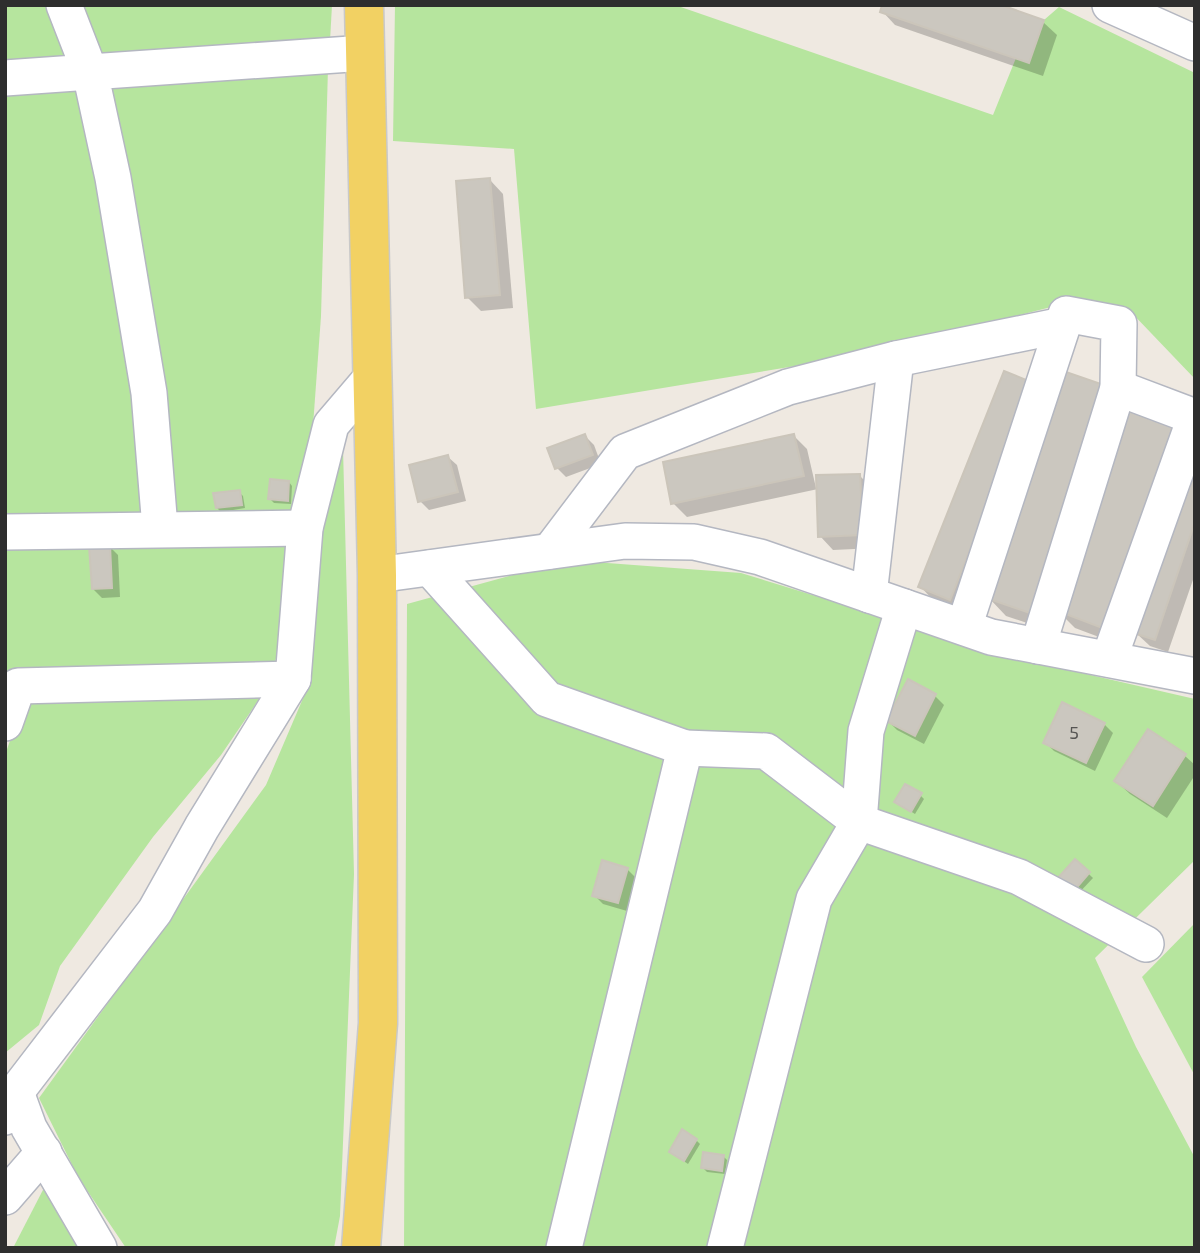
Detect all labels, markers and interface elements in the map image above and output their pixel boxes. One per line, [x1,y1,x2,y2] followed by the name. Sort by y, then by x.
[1069,721,1079,743] house number: 5

